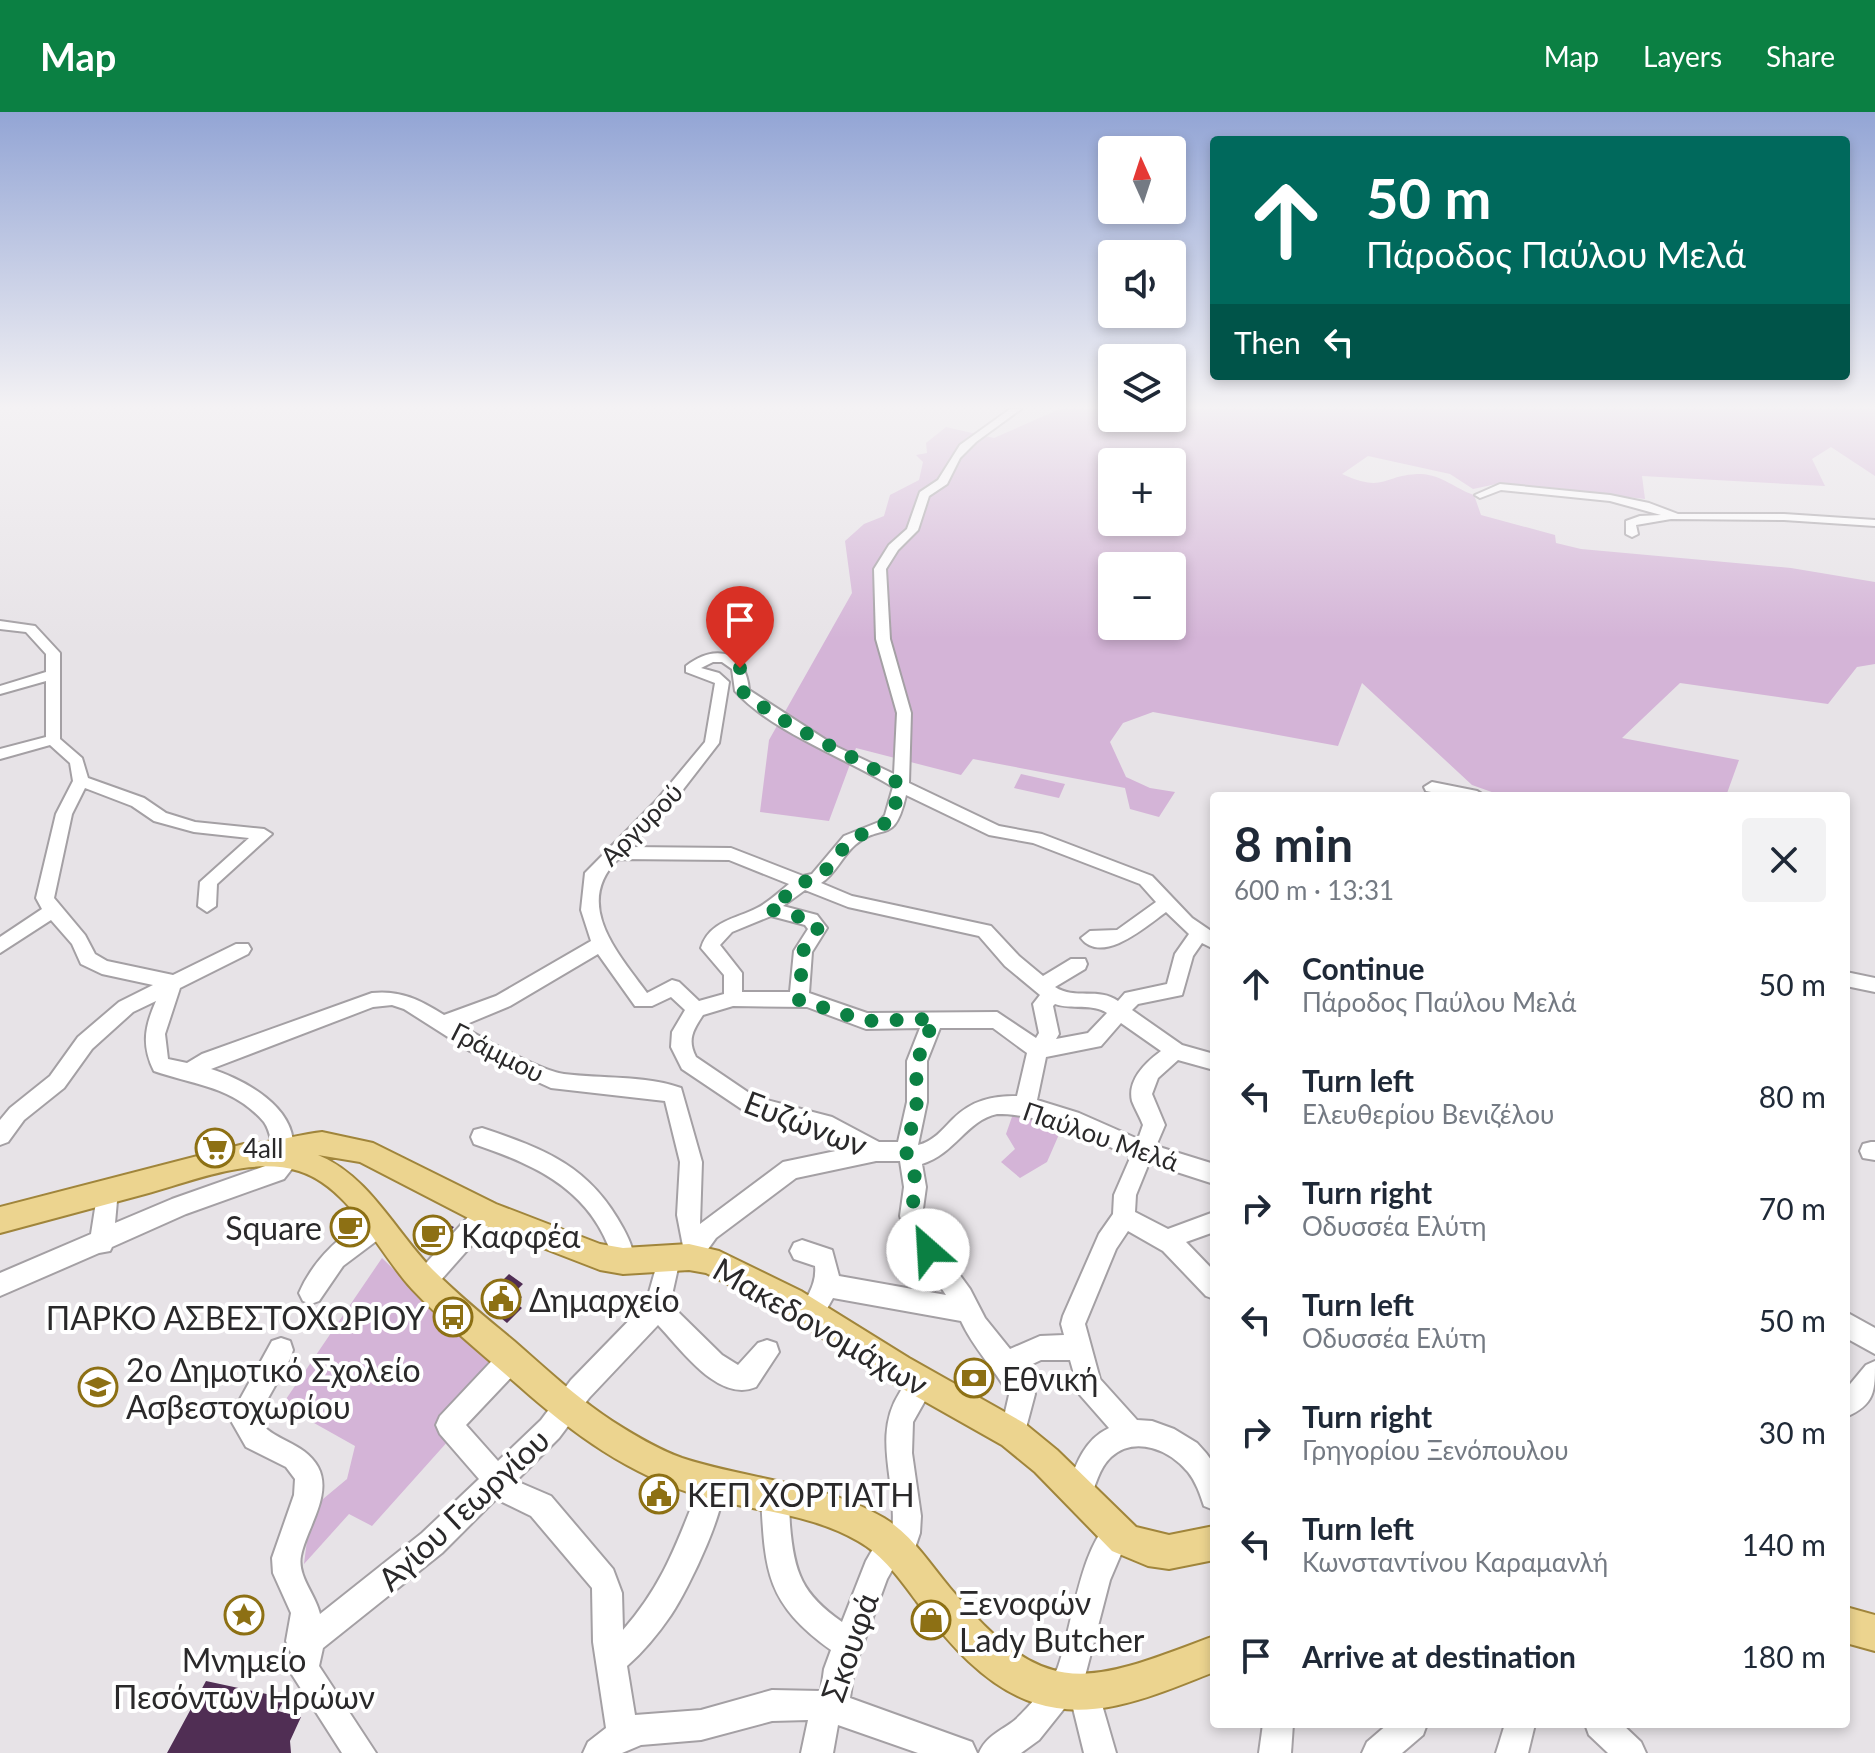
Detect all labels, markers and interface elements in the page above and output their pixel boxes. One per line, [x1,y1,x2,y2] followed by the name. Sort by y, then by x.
[40,33,116,79] text: Map
[1544,39,1599,73] text: Map
[1643,39,1722,73] text: Layers
[1766,39,1835,73] text: Share
[1098,136,1186,224] north arrow
[1098,136,1186,640] map controls
[1366,164,1491,231] text: 50 m
[1234,168,1338,272] icon: ahead
[1366,232,1746,276] text: Πάροδος Παύλου Μελά
[1098,240,1186,328] button: sound
[1317,320,1361,364] icon: left
[1234,324,1301,360] text: Then
[1098,344,1186,432] button: layers
[1098,448,1186,536] button: +
[1098,552,1186,640] button: −
[706,586,774,668] pin
[718,598,762,642] icon: arrive
[593,776,689,872] street label: Αργυρού
[1234,815,1353,872] text: 8 min
[1742,818,1826,902] button: close
[1234,874,1394,906] text: 600 m · 13:31
[1302,950,1425,986] text: Continue
[1234,962,1278,1006] icon: ahead
[1759,966,1826,1002] text: 50 m
[1302,986,1576,1018] text: Πάροδος Παύλου Μελά
[446,1015,550,1089] street label: Γράμμου
[1302,1062,1414,1098] text: Turn left
[1234,1074,1278,1118] icon: left
[1759,1078,1826,1114] text: 80 m
[739,1082,873,1164] street label: Ευζώνων
[1019,1094,1184,1178] street label: Παύλου Μελά
[1302,1098,1554,1130] text: Ελευθερίου Βενιζέλου
[194,1127,236,1169] supermarket icon: 4all
[243,1132,283,1164] place label: 4all
[1302,1174,1432,1210] text: Turn right
[1234,1186,1278,1230] icon: right
[1759,1190,1826,1226] text: 70 m
[329,1206,371,1248] cafe icon: Square
[225,1208,322,1247] place label: Square
[886,1208,970,1292] position arrow
[1302,1210,1487,1242] text: Οδυσσέα Ελύτη
[412,1214,454,1256] cafe icon: Καφφέα
[461,1216,580,1255] place label: Καφφέα
[707,1249,935,1403] street label: Μακεδονομάχων
[480,1278,522,1320] public building icon: Δημαρχείο
[529,1280,680,1319] place label: Δημαρχείο
[1302,1286,1414,1322] text: Turn left
[432,1296,474,1338] bus stop icon: ΠΑΡΚΟ ΑΣΒΕΣΤΟΧΩΡΙΟΥ
[46,1298,425,1337] place label: ΠΑΡΚΟ ΑΣΒΕΣΤΟΧΩΡΙΟΥ
[1234,1298,1278,1342] icon: left
[1759,1302,1826,1338] text: 50 m
[1302,1322,1487,1354] text: Οδυσσέα Ελύτη
[126,1350,421,1426] place label: 2ο Δημοτικό Σχολείο Ασβεστοχωρίου
[953,1357,995,1399] bank icon: Εθνική
[1002,1359,1098,1398] place label: Εθνική
[77,1366,119,1408] school or university icon: 2ο Δημοτικό Σχολείο Ασβεστοχωρίου
[1302,1398,1432,1434] text: Turn right
[1234,1410,1278,1454] icon: right
[1759,1414,1826,1450] text: 30 m
[369,1420,557,1598] street label: Αγίου Γεωργίου
[1302,1434,1569,1466] text: Γρηγορίου Ξενόπουλου
[638,1473,680,1515] public building icon: ΚΕΠ ΧΟΡΤΙΑΤΗ
[687,1475,915,1514] place label: ΚΕΠ ΧΟΡΤΙΑΤΗ
[1302,1510,1414,1546] text: Turn left
[1234,1522,1278,1566] icon: left
[1741,1526,1826,1562] text: 140 m
[1302,1546,1608,1578] text: Κωνσταντίνου Καραμανλή
[959,1583,1145,1659] place label: Ξενοφών Lady Butcher
[812,1587,886,1707] street label: Σκουφά
[223,1594,265,1636] place icon: Μνημείο Πεσόντων Ηρώων
[910,1599,952,1641] shop icon: Ξενοφών Lady Butcher
[1234,1634,1278,1678] icon: arrive
[1302,1638,1576,1674] text: Arrive at destination
[1741,1638,1826,1674] text: 180 m
[113,1640,375,1716] place label: Μνημείο Πεσόντων Ηρώων

